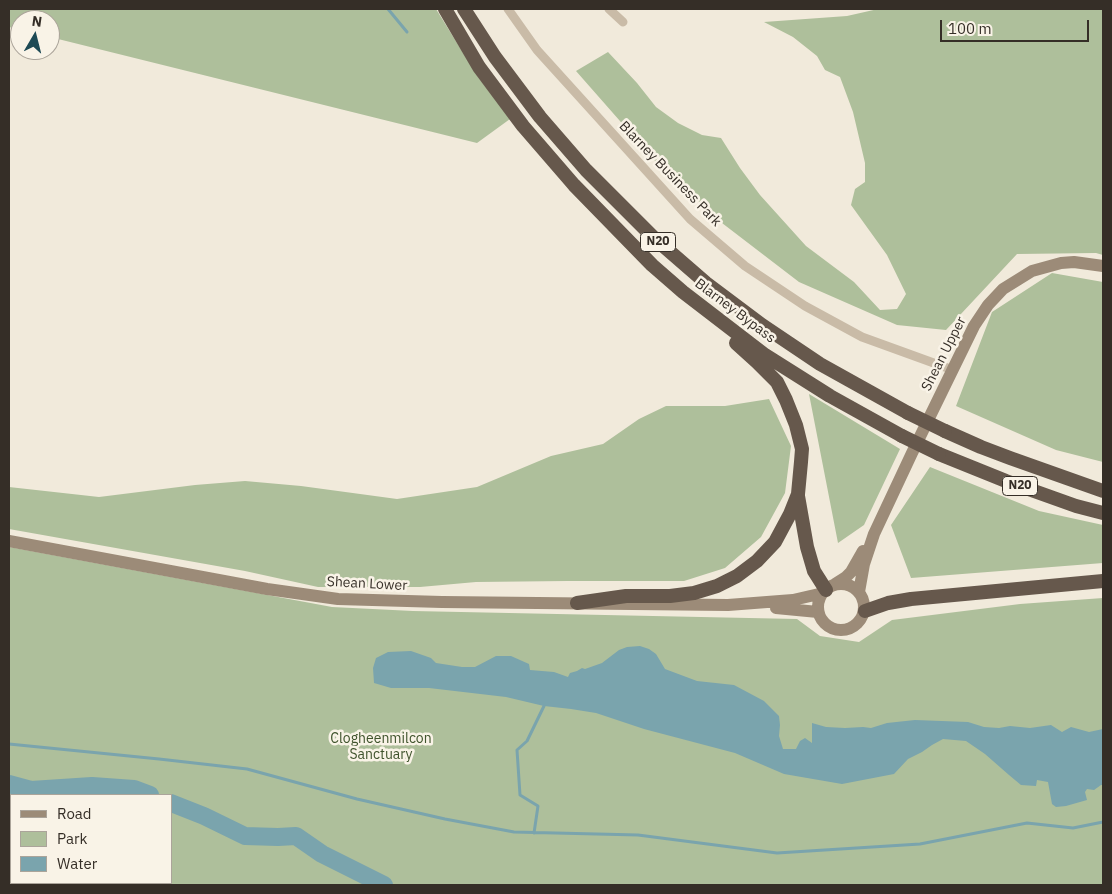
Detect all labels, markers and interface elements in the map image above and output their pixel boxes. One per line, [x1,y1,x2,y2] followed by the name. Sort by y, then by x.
[10,10,60,60] north arrow
[942,10,1091,42] scale bar
[31,12,43,31] text: N
[948,19,992,38] text: 100 m
[615,118,725,230] street label: Blarney Business Park
[640,232,676,252] road number: N20
[691,275,779,347] street label: Blarney Bypass
[918,314,970,394] street label: Shean Upper
[1002,476,1038,496] road number: N20
[326,574,408,594] street label: Shean Lower
[330,731,432,764] park label: Clogheenmilcon Sanctuary
[10,794,172,884] legend
[57,804,92,823] text: Road
[57,829,87,848] text: Park
[57,854,97,873] text: Water

